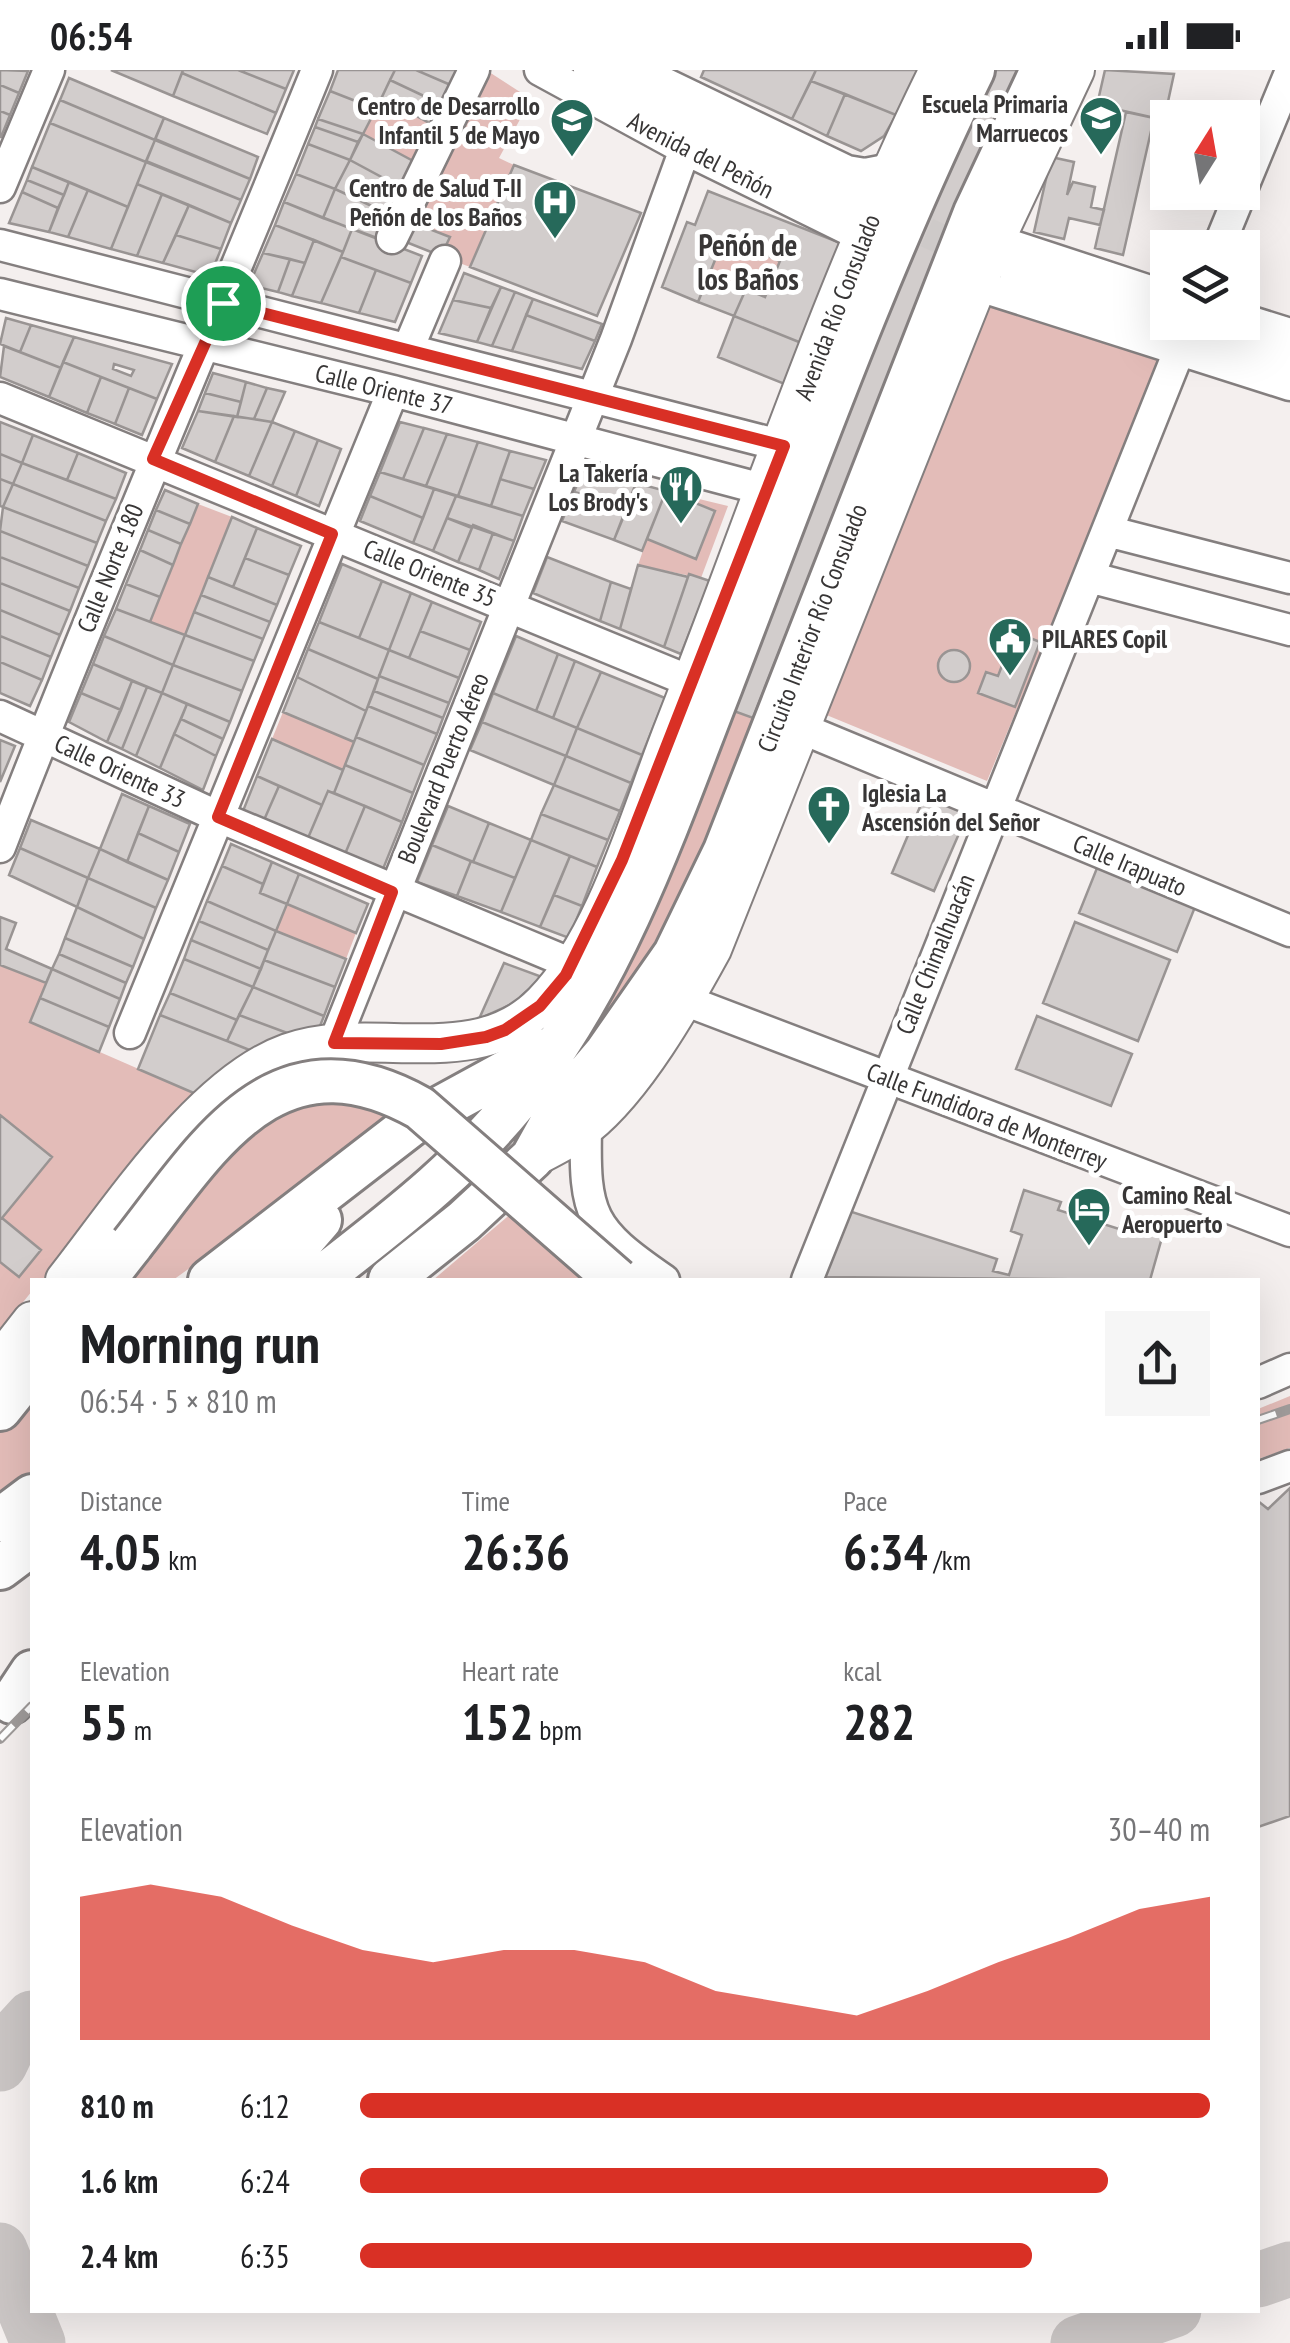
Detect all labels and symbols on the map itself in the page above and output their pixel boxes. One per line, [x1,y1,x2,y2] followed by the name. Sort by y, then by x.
[922,88,1068,149] place label: Escuela Primaria Marruecos
[357,90,540,151] place label: Centro de Desarrollo Infantil 5 de Mayo
[1078,95,1124,156] school or university icon: Escuela Primaria Marruecos
[549,97,595,158] school or university icon: Centro de Desarrollo Infantil 5 de Mayo
[1150,100,1260,210] north arrow
[623,105,779,205] street label: Avenida del Peñón
[349,172,522,233] place label: Centro de Salud T-II Peñón de los Baños
[532,179,578,240] hospital icon: Centro de Salud T-II Peñón de los Baños
[787,210,887,404] street label: Avenida Río Consulado
[697,225,799,298] district label: Peñón de los Baños
[181,261,266,346] pin
[312,356,456,422] street label: Calle Oriente 37
[549,457,648,518] place label: La Takería Los Brody's
[658,464,704,525] restaurant icon: La Takería Los Brody's
[70,499,150,637] street label: Calle Norte 180
[750,499,874,757] street label: Circuito Interior Río Consulado
[359,532,501,614] street label: Calle Oriente 35
[987,616,1033,677] public building icon: PILARES Copil
[1042,623,1168,655] place label: PILARES Copil
[390,668,496,868] street label: Boulevard Puerto Aéreo
[50,727,190,815] street label: Calle Oriente 33
[861,777,1041,838] place label: Iglesia La Ascensión del Señor
[806,784,852,845] church icon: Iglesia La Ascensión del Señor
[1068,827,1192,903] street label: Calle Irapuato
[888,869,982,1039] street label: Calle Chimalhuacán
[862,1055,1112,1177] street label: Calle Fundidora de Monterrey
[1121,1179,1233,1240] place label: Camino Real Aeropuerto
[1066,1186,1112,1247] hotel icon: Camino Real Aeropuerto

